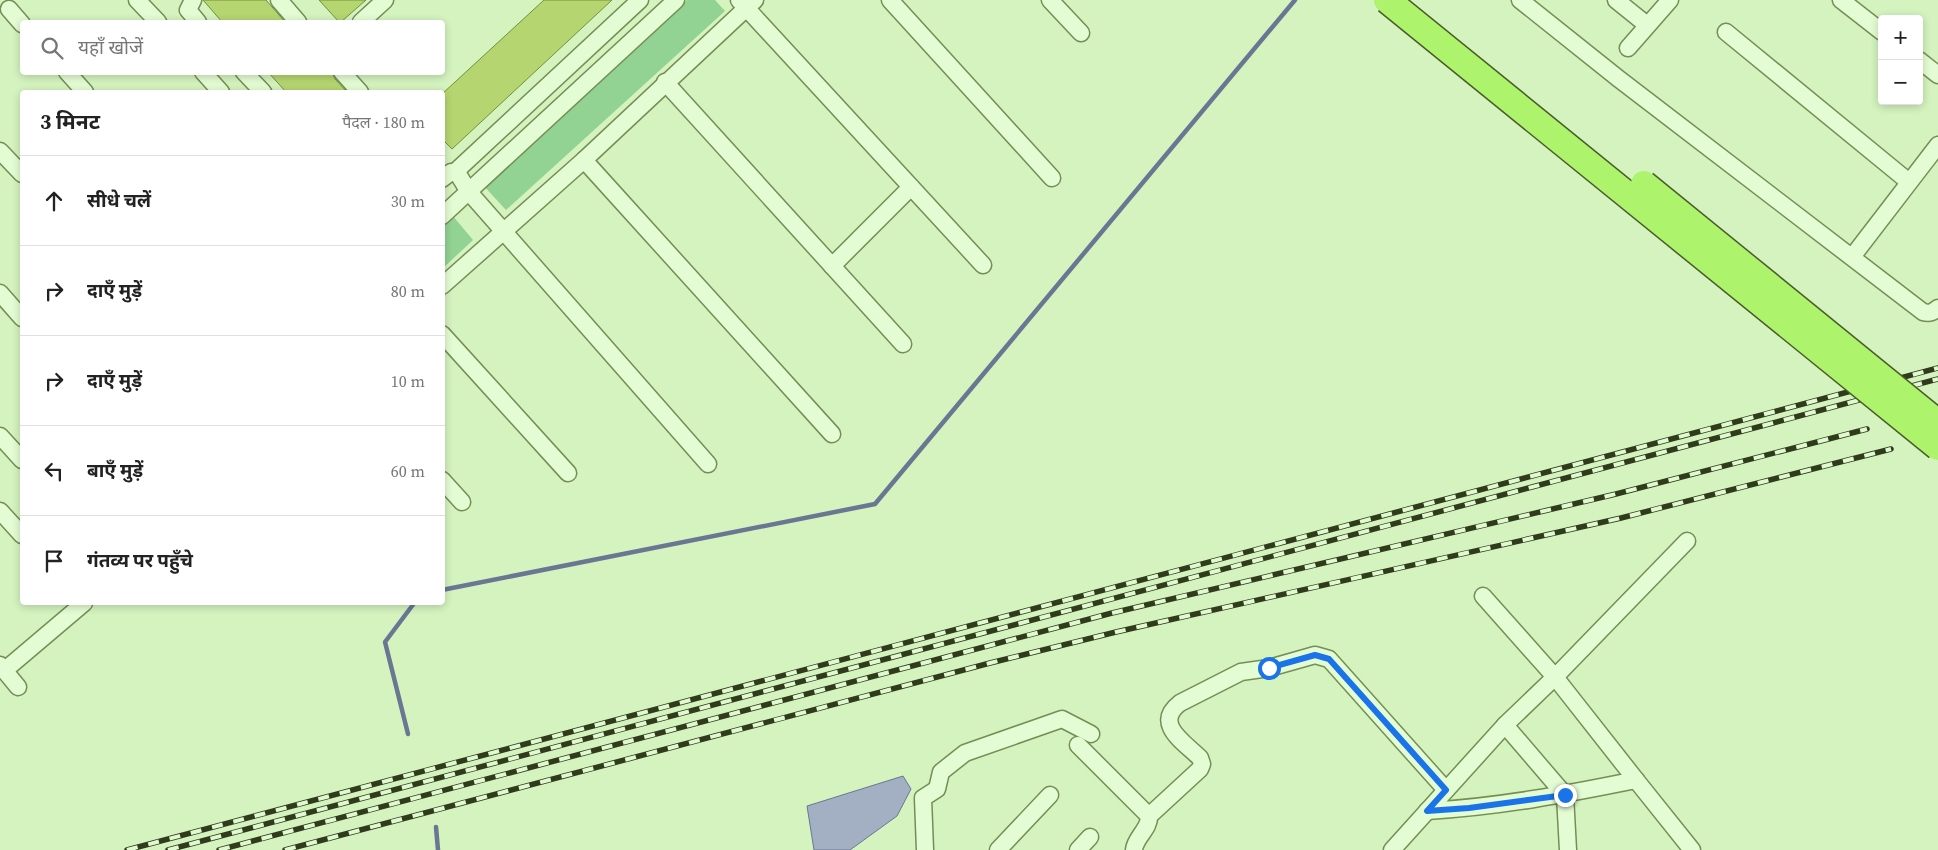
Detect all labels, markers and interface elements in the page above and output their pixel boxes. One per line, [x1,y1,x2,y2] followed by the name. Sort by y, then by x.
[1878,15,1923,105] map controls
[1878,15,1923,60] button: +
[20,20,445,75] search box
[38,34,66,62] icon: search
[78,34,143,60] text: यहाँ खोजें
[1878,60,1923,105] button: −
[40,107,100,136] text: 3 मिनट
[342,111,425,133] text: पैदल · 180 m
[40,187,68,215] icon: ahead
[87,187,151,213] text: सीधे चलें
[391,190,425,212] text: 30 m
[40,277,68,305] icon: right
[87,277,142,303] text: दाएँ मुड़ें
[391,280,425,302] text: 80 m
[40,367,68,395] icon: right
[87,367,142,393] text: दाएँ मुड़ें
[391,370,425,392] text: 10 m
[40,457,68,485] icon: left
[87,457,143,483] text: बाएँ मुड़ें
[391,460,425,482] text: 60 m
[40,547,68,575] icon: arrive
[87,547,193,573] text: गंतव्य पर पहुँचे
[1258,657,1281,680] route start
[1554,784,1577,807] route end

